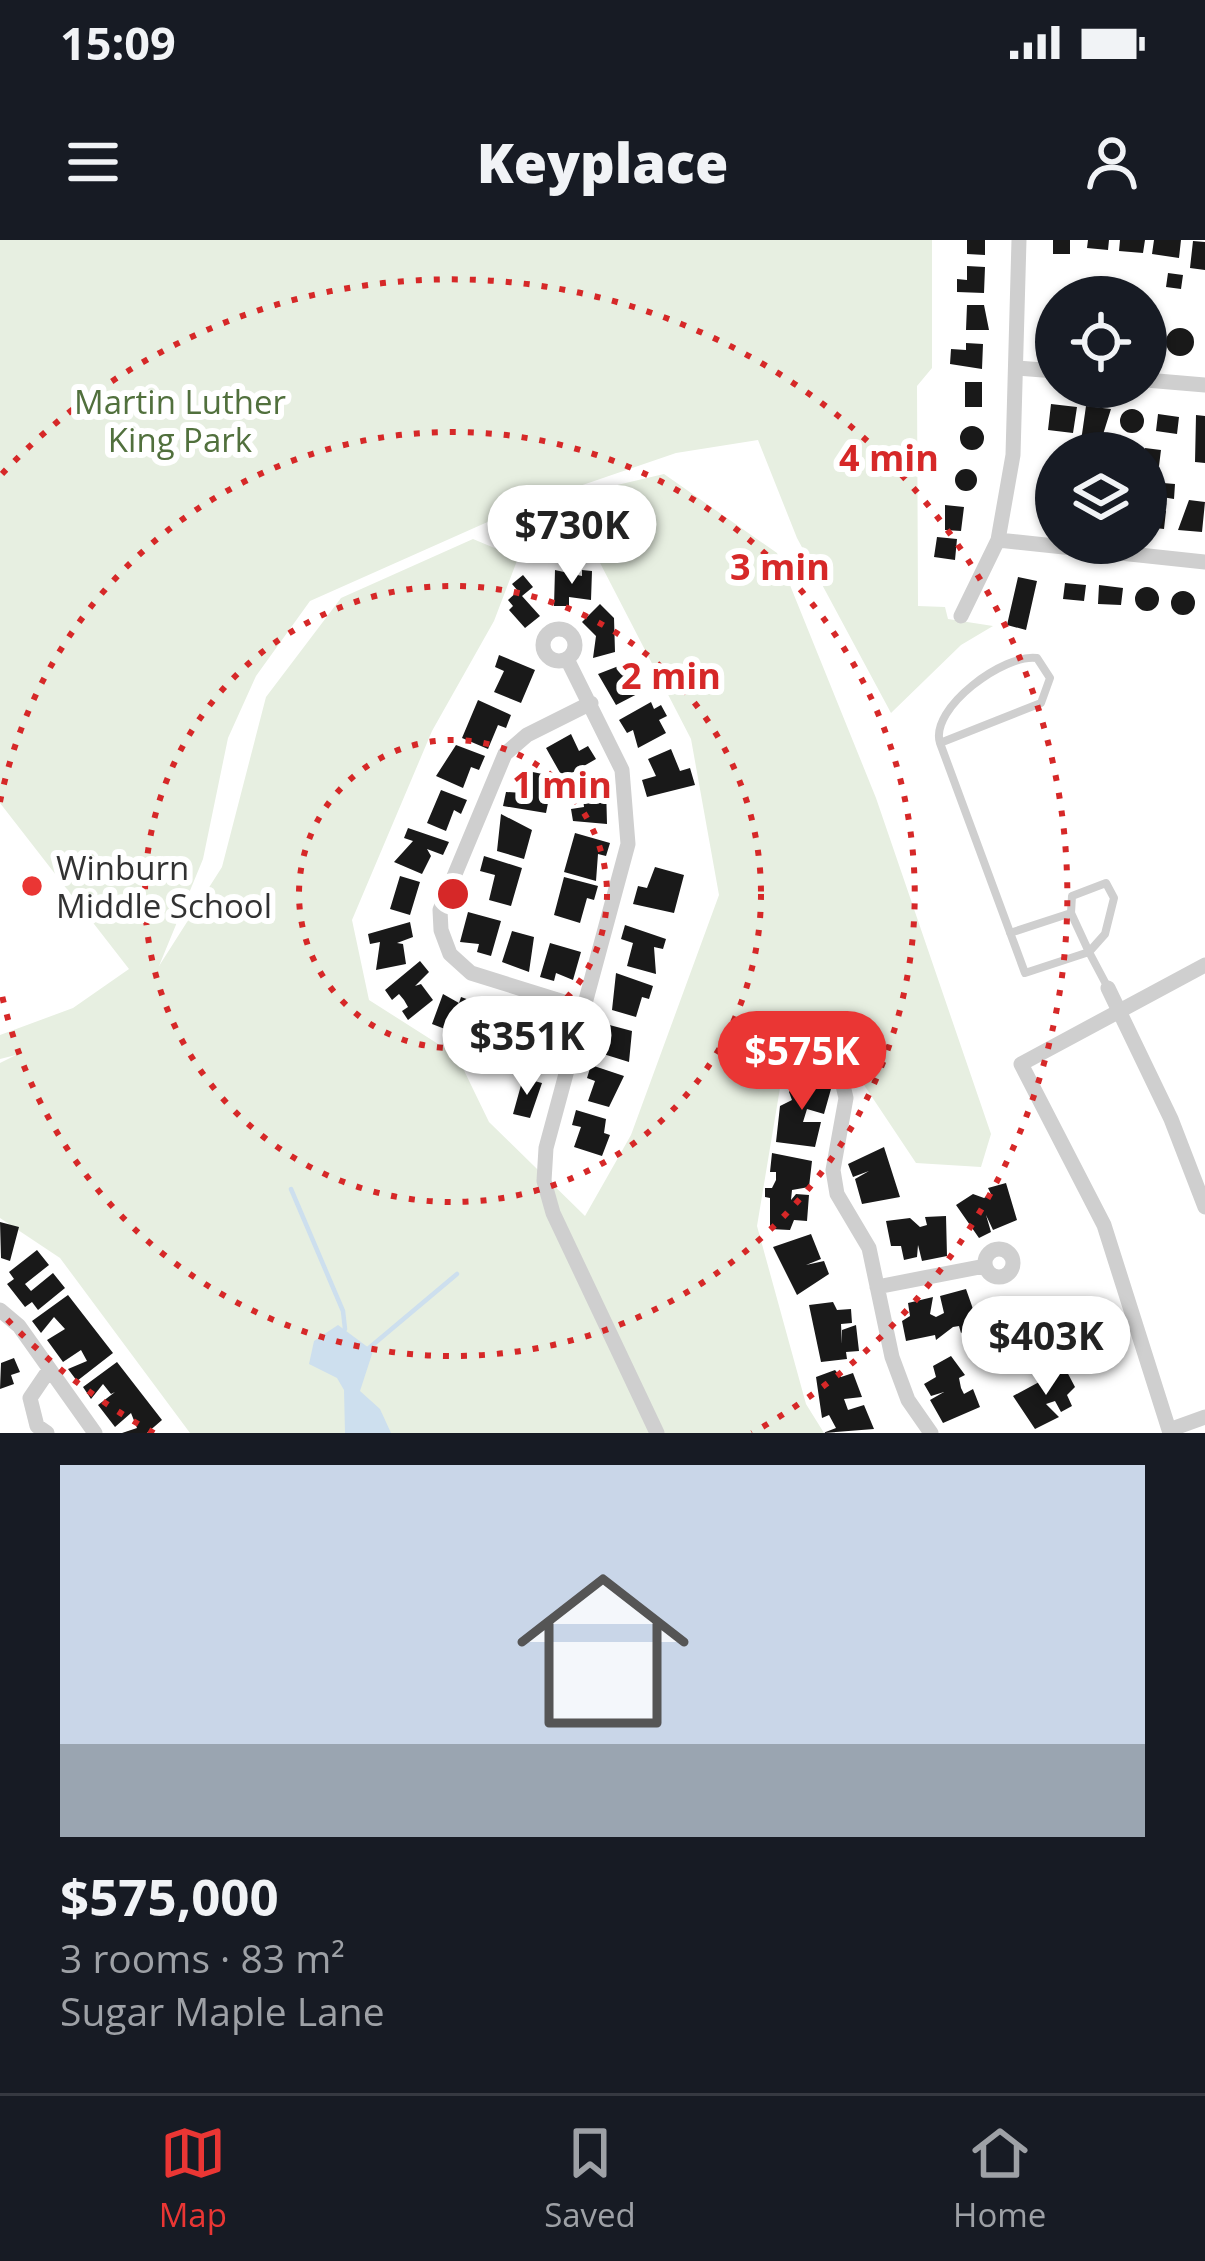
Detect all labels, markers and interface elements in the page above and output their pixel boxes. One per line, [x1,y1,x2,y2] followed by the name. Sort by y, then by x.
[60,12,176,73] text: 15:09
[477,125,728,199] text: Keyplace
[60,129,126,195] icon: menu
[1079,129,1145,195] icon: person
[1035,276,1167,564] map controls
[1035,276,1167,408] button: locate
[74,379,286,462] park label: Martin Luther King Park
[1035,432,1167,564] button: layers
[839,433,939,482] text: 4 min
[488,485,656,587] pin: $730K
[514,497,630,550] text: $730K
[730,542,830,591] text: 3 min
[621,651,721,700] text: 2 min
[512,760,612,809] text: 1 min
[56,845,272,928] place label: Winburn Middle School
[19,873,45,899] marker: Winburn Middle School
[432,873,474,915] centre of rings
[443,996,611,1098] pin: $351K
[469,1008,585,1061] text: $351K
[718,1011,886,1113] pin: $575K
[744,1023,860,1076] text: $575K
[962,1296,1130,1398] pin: $403K
[988,1308,1104,1361] text: $403K
[495,1543,711,1759] icon: home
[60,1861,279,1931] text: $575,000
[60,1931,345,1984] text: 3 rooms · 83 m²
[60,1984,385,2037] text: Sugar Maple Lane
[159,2120,227,2237] tab: Map
[544,2120,636,2237] tab: Saved
[953,2120,1046,2237] tab: Home

